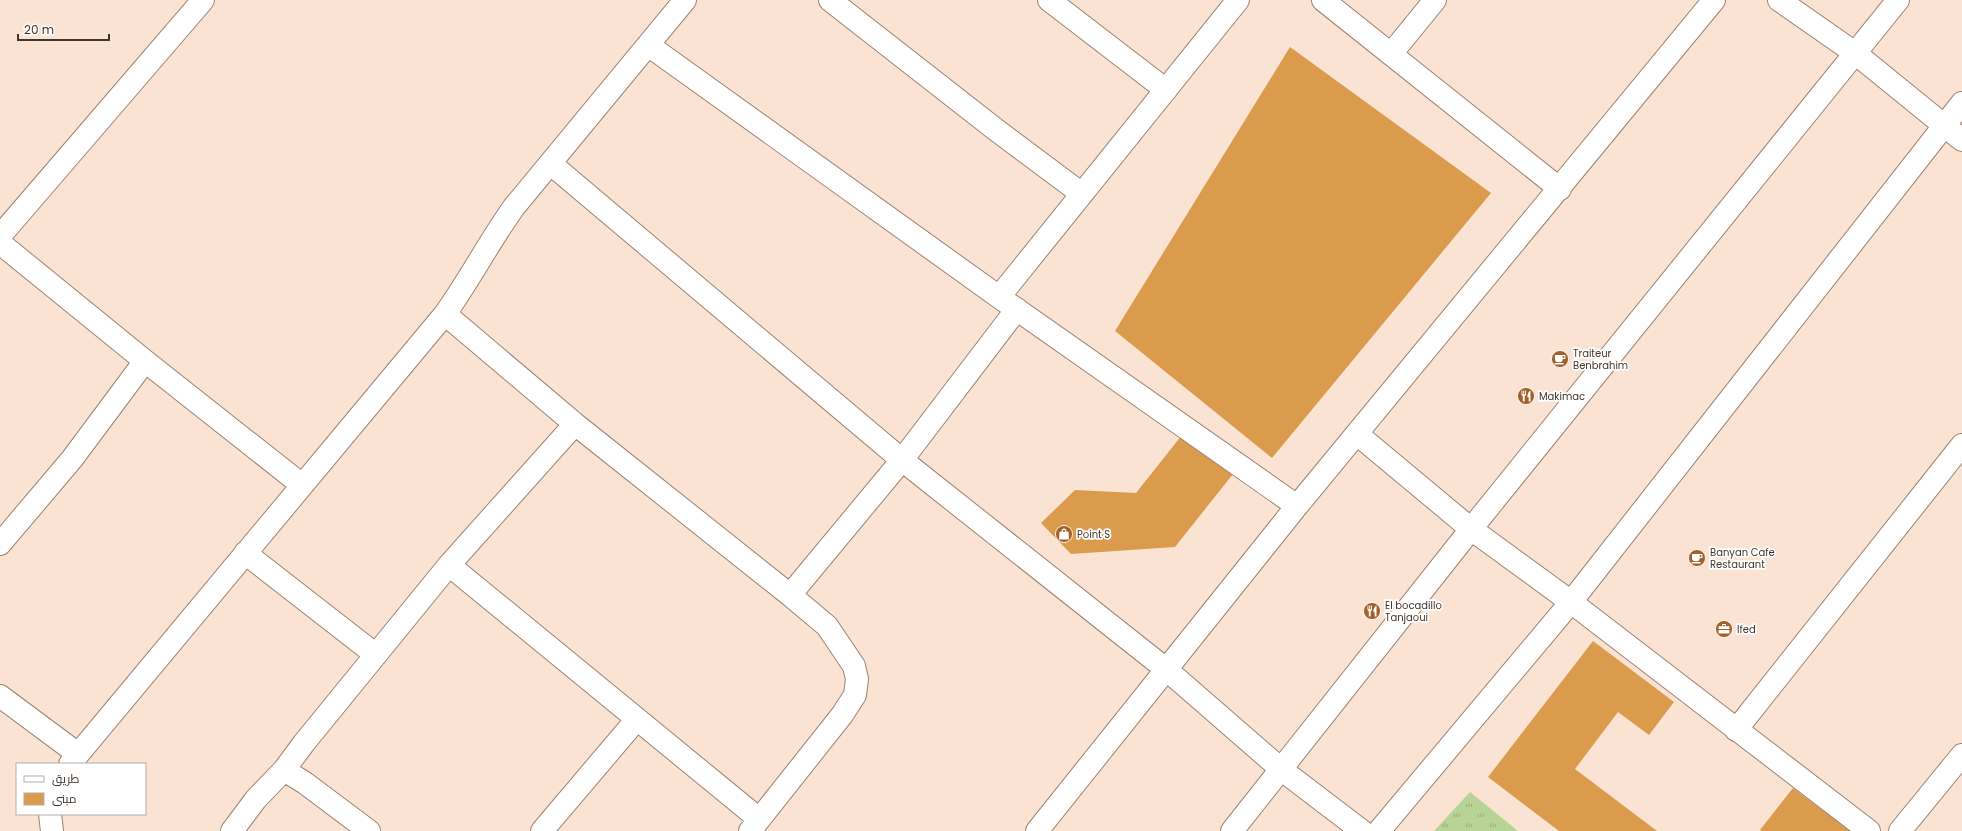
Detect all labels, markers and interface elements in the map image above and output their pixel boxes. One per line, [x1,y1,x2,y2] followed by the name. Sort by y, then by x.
[18,16,109,42] scale bar
[24,21,54,38] text: 20 m
[1573,346,1628,373] place label: Traiteur Benbrahim
[1550,349,1570,369] cafe icon: Traiteur Benbrahim
[1516,386,1536,406] restaurant icon: Makimac
[1539,389,1585,404] place label: Makimac
[1054,524,1074,544] shop icon: Point S
[1077,527,1110,542] place label: Point S
[1710,545,1775,572] place label: Banyan Cafe Restaurant
[1687,548,1707,568] cafe icon: Banyan Cafe Restaurant
[1385,598,1442,625] place label: El bocadillo Tanjaoui
[1362,601,1382,621] restaurant icon: El bocadillo Tanjaoui
[1714,619,1734,639] office icon: Ifed
[1737,622,1756,637] place label: Ifed
[16,763,146,815] legend
[52,770,80,787] text: طريق
[52,790,77,807] text: مبنى

